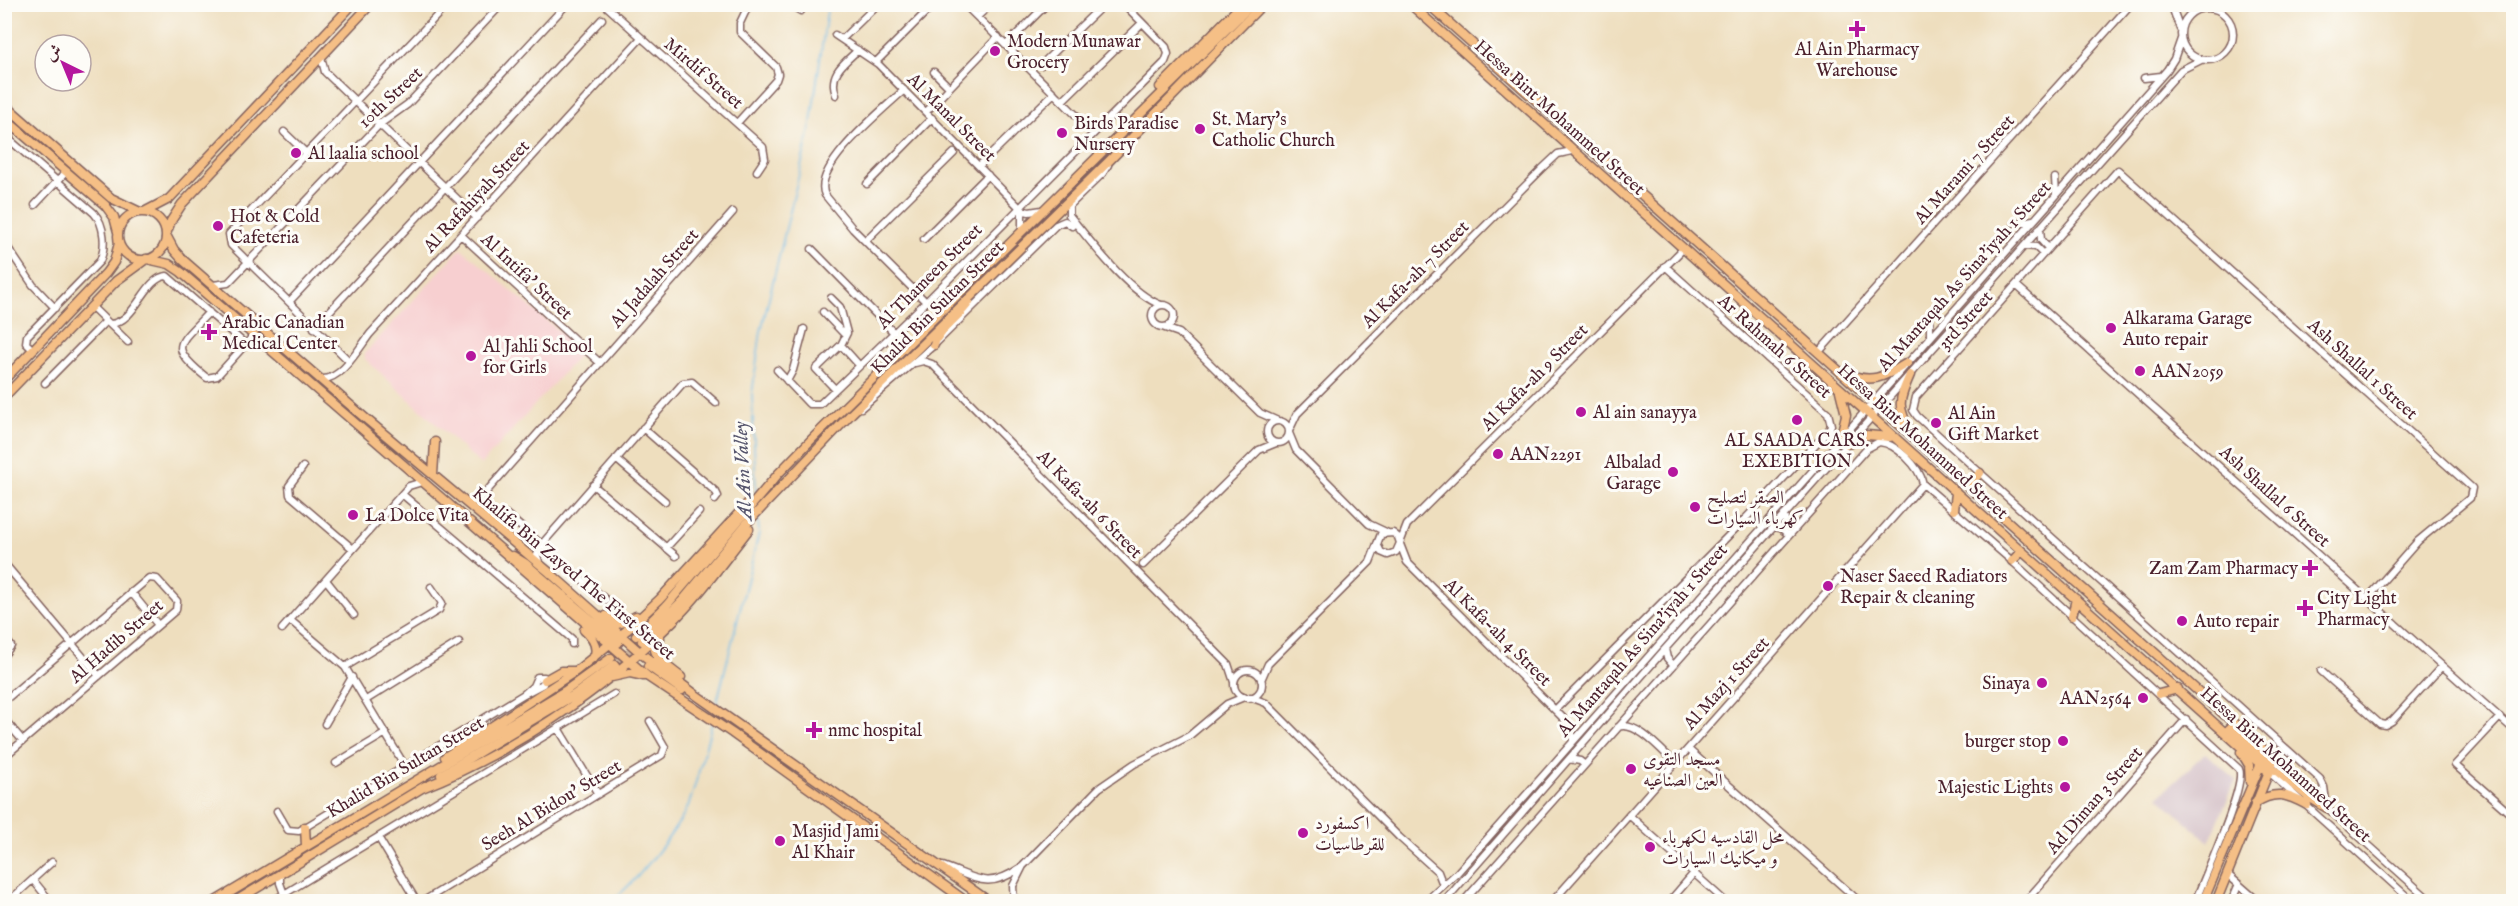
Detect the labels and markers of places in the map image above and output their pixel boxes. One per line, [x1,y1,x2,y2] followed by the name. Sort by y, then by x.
[1850,22,1864,36] marker: Al Ain Pharmacy Warehouse
[1007,31,1141,75] place label: Modern Munawar Grocery
[1794,39,1919,83] place label: Al Ain Pharmacy Warehouse
[988,44,1002,58] marker: Modern Munawar Grocery
[1212,109,1335,153] place label: St. Mary's Catholic Church
[1074,113,1179,157] place label: Birds Paradise Nursery
[1193,122,1207,136] marker: St. Mary's Catholic Church
[1055,126,1069,140] marker: Birds Paradise Nursery
[307,143,419,166] place label: Al laalia school
[289,146,303,160] marker: Al laalia school
[230,206,320,250] place label: Hot & Cold Cafeteria
[211,219,225,233] marker: Hot & Cold Cafeteria
[2122,308,2252,352] place label: Alkarama Garage Auto repair
[221,312,345,356] place label: Arabic Canadian Medical Center
[2104,321,2118,335] marker: Alkarama Garage Auto repair
[200,323,218,341] marker: Arabic Canadian Medical Center
[482,336,593,380] place label: Al Jahli School for Girls
[464,349,478,363] marker: Al Jahli School for Girls
[2151,361,2224,384] place label: AAN2059
[2133,364,2147,378] marker: AAN2059
[1592,402,1697,425] place label: Al ain sanayya
[1947,403,2039,447] place label: Al Ain Gift Market
[1574,405,1588,419] marker: Al ain sanayya
[1790,413,1804,427] marker: AL SAADA CARS. EXEBITION
[1929,416,1943,430] marker: Al Ain Gift Market
[1724,430,1869,474] place label: AL SAADA CARS. EXEBITION
[1509,444,1581,467] place label: AAN2291
[1491,447,1505,461] marker: AAN2291
[1603,452,1661,496] place label: Albalad Garage
[1666,465,1680,479] marker: Albalad Garage
[1707,487,1804,531] place label: الصقر لتصليح كهرباء السيارات
[1688,500,1702,514] marker: الصقر لتصليح كهرباء السيارات
[365,505,469,528] place label: La Dolce Vita
[346,508,360,522] marker: La Dolce Vita
[2149,558,2298,581] place label: Zam Zam Pharmacy
[2303,561,2317,575] marker: Zam Zam Pharmacy
[1840,566,2007,610] place label: Naser Saeed Radiators Repair & cleaning
[1821,579,1835,593] marker: Naser Saeed Radiators Repair & cleaning
[2317,588,2397,632] place label: City Light Pharmacy
[2298,601,2312,615] marker: City Light Pharmacy
[2193,611,2279,634] place label: Auto repair
[2175,614,2189,628] marker: Auto repair
[1982,673,2030,696] place label: Sinaya
[2035,676,2049,690] marker: Sinaya
[2059,688,2131,711] place label: AAN2564
[2136,691,2150,705] marker: AAN2564
[828,720,922,743] place label: nmc hospital
[805,721,823,739] marker: nmc hospital
[1965,731,2051,754] place label: burger stop
[2056,734,2070,748] marker: burger stop
[1643,749,1723,793] place label: مسجد التقوى العين الصناعيه
[1624,762,1638,776] marker: مسجد التقوى العين الصناعيه
[1937,777,2053,800] place label: Majestic Lights
[2058,780,2072,794] marker: Majestic Lights
[1315,813,1385,857] place label: اكسفورد للقرطاسيات
[791,821,879,865] place label: Masjid Jami Al Khair
[1296,826,1310,840] marker: اكسفورد للقرطاسيات
[1662,827,1784,871] place label: محل القادسيه لكهرباء و ميكانيك السيارات
[773,834,787,848] marker: Masjid Jami Al Khair
[1643,840,1657,854] marker: محل القادسيه لكهرباء و ميكانيك السيارات

